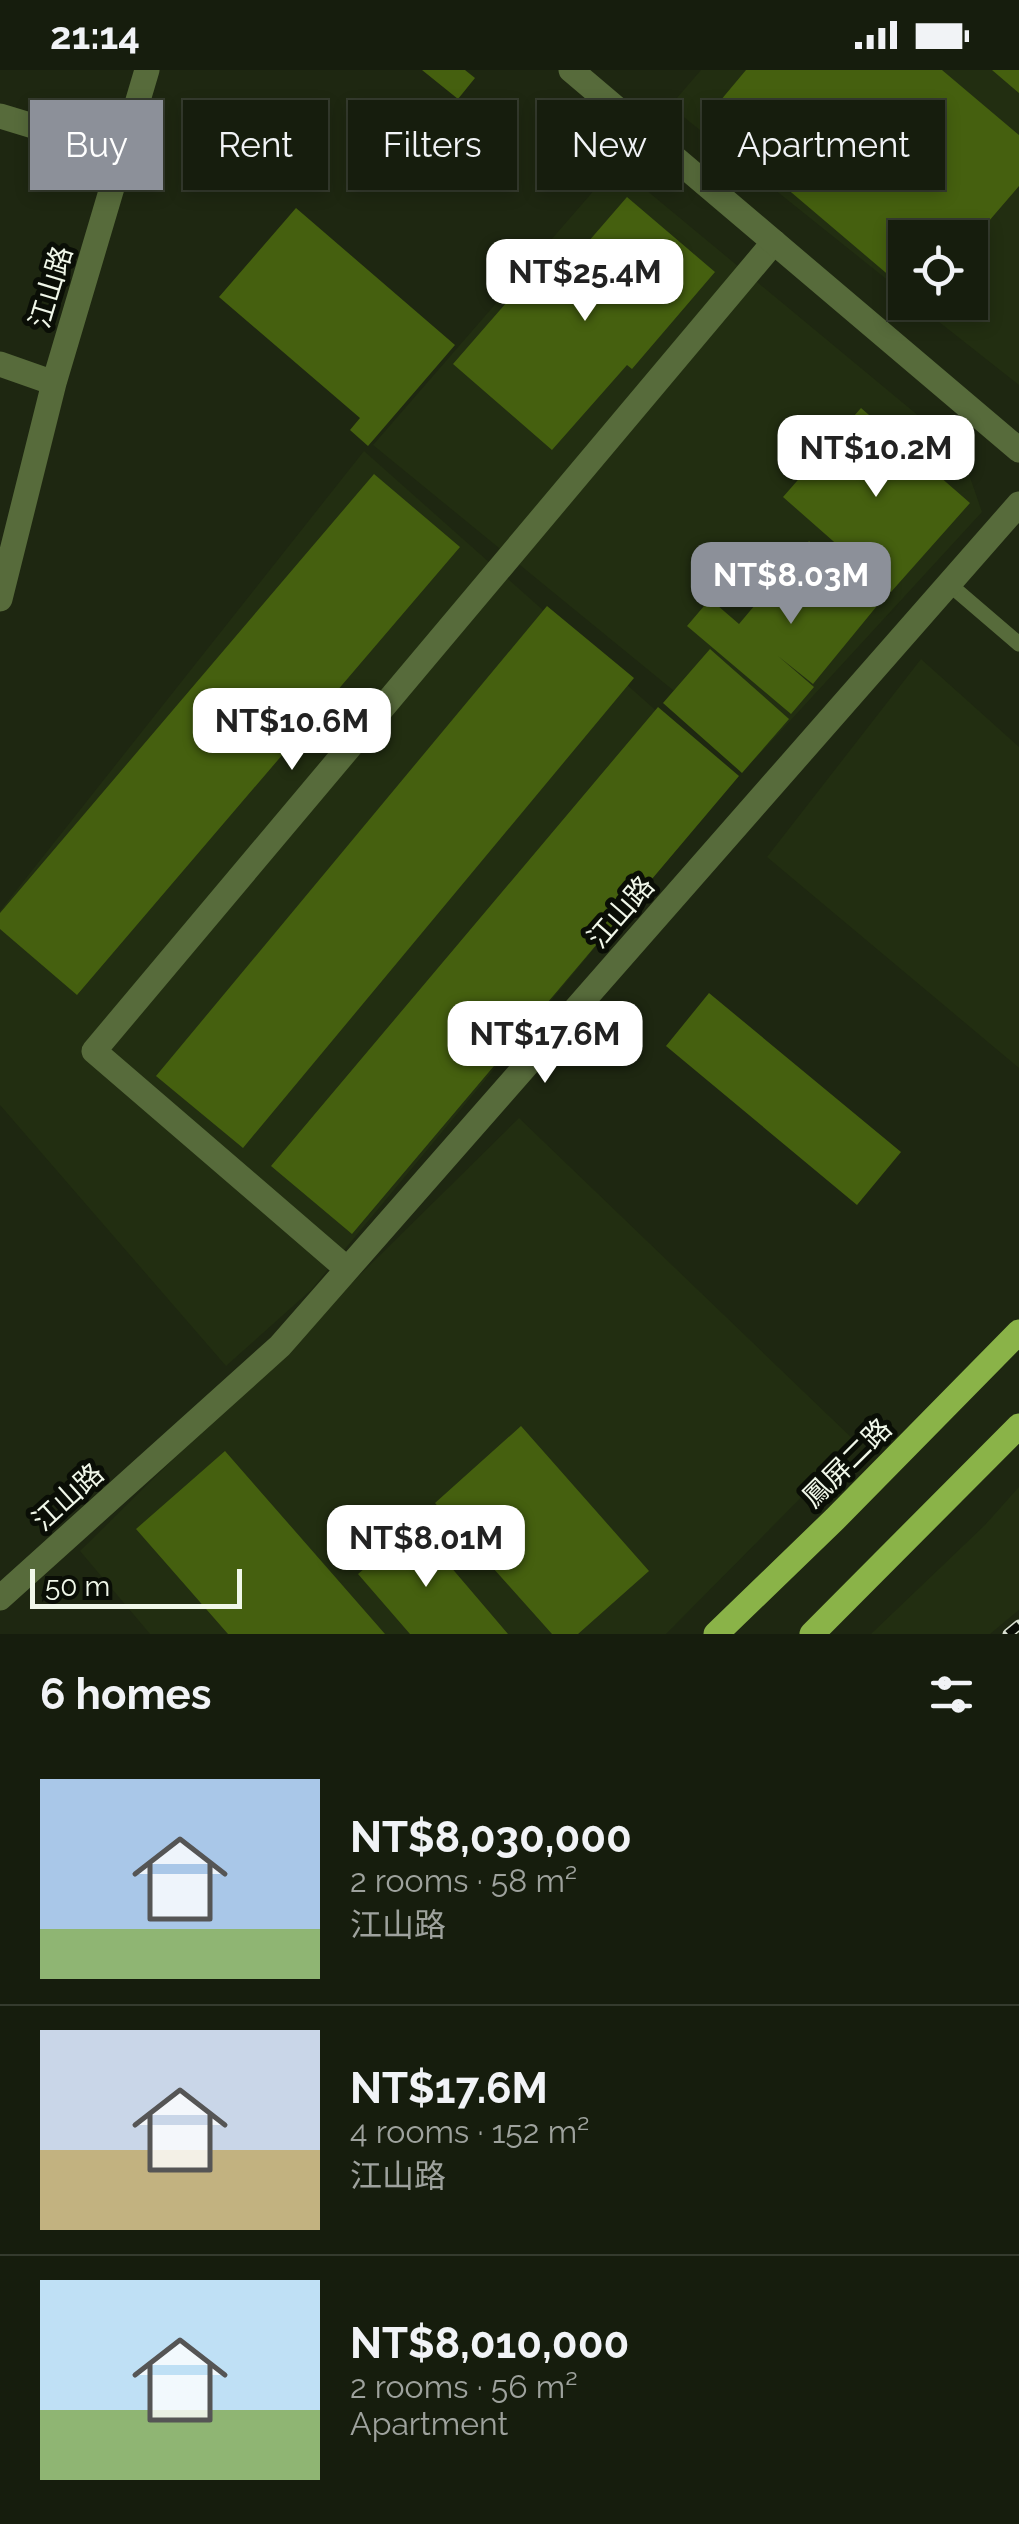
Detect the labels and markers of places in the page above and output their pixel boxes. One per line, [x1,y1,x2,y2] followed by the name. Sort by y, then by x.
[482,239,688,324] pin: NT$25.4M
[773,415,979,500] pin: NT$10.2M
[688,542,894,627] pin: NT$8.03M
[189,688,395,773] pin: NT$10.6M
[442,1001,648,1086] pin: NT$17.6M
[323,1505,529,1590] pin: NT$8.01M

